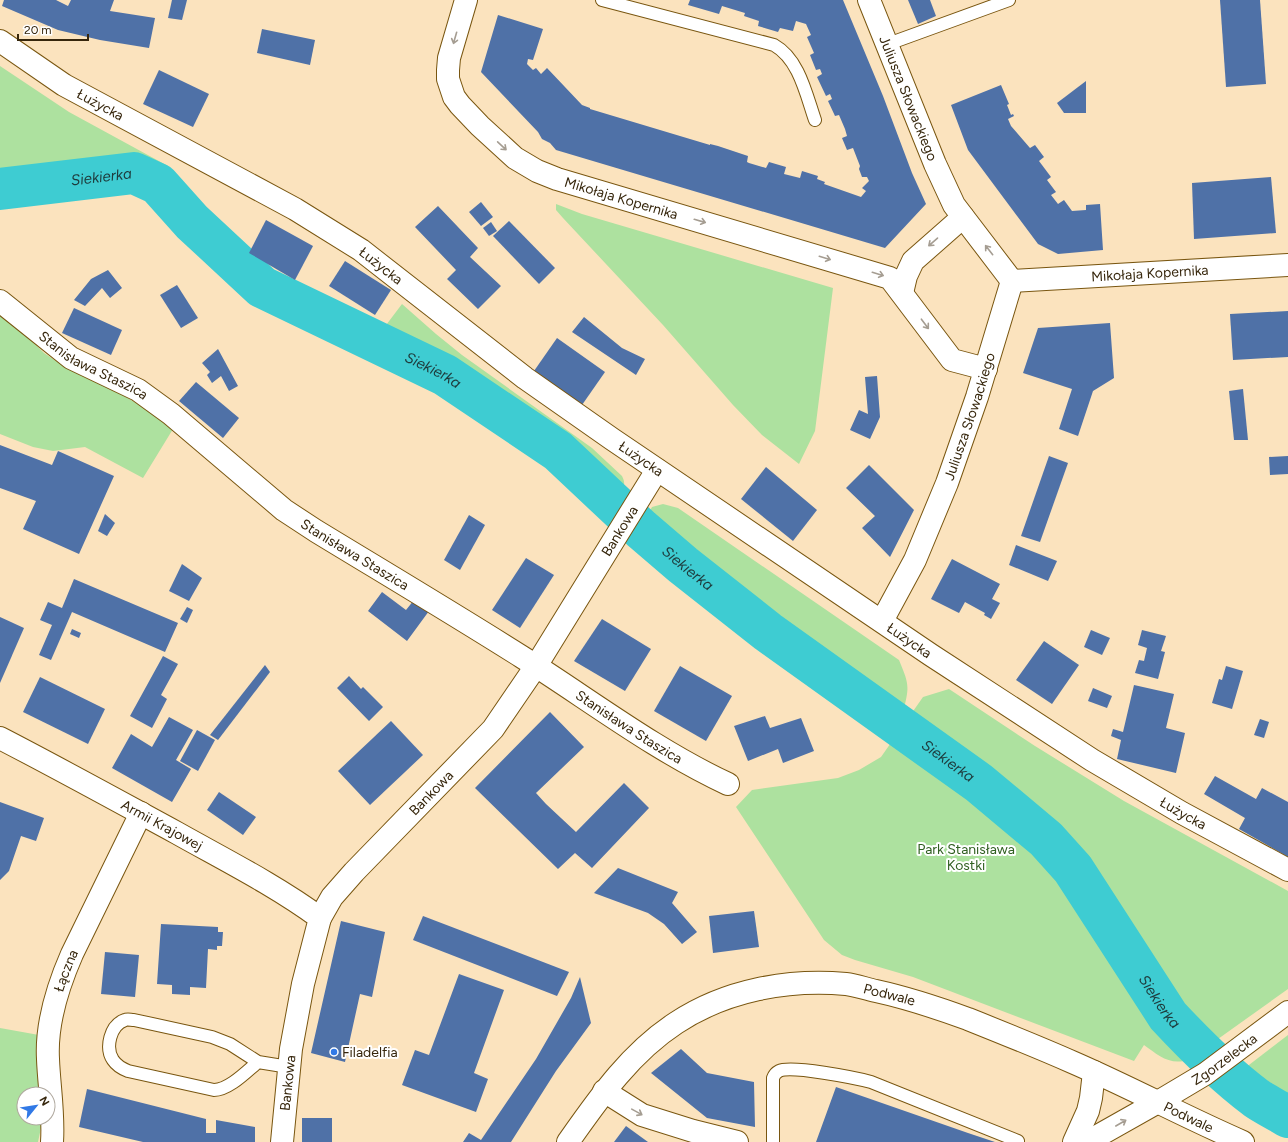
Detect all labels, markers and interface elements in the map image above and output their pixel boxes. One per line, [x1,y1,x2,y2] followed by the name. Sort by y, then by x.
[18,16,88,42] scale bar
[24,23,52,37] text: 20 m
[451,31,458,44] one-way arrow
[876,33,941,163] street label: Juliusza Słowackiego
[74,85,127,124] street label: Łużycka
[497,141,507,151] one-way arrow
[70,164,133,189] water label: Siekierka
[563,173,680,223] street label: Mikołaja Kopernika
[693,218,706,225] one-way arrow
[928,238,938,247] one-way arrow
[356,243,406,288] street label: Łużycka
[984,245,993,256] one-way arrow
[818,255,831,262] one-way arrow
[1091,261,1209,285] street label: Mikołaja Kopernika
[872,271,885,278] one-way arrow
[921,319,930,330] one-way arrow
[35,327,151,403] street label: Stanisława Staszica
[402,348,465,392] water label: Siekierka
[940,351,998,482] street label: Juliusza Słowackiego
[615,438,667,480] street label: Łużycka
[597,503,641,559] street label: Bankowa
[298,515,412,594] street label: Stanisława Staszica
[658,542,717,595] water label: Siekierka
[884,619,935,662] street label: Łużycka
[573,686,686,767] street label: Stanisława Staszica
[918,736,978,786] water label: Siekierka
[405,767,457,819] street label: Bankowa
[1157,793,1209,833] street label: Łużycka
[118,796,206,854] street label: Armii Krajowej
[917,841,1015,874] park label: Park Stanisława Kostki
[50,947,81,994] street label: Łączna
[1135,971,1184,1032] water label: Siekierka
[861,980,918,1009] street label: Podwale
[1189,1030,1260,1088] street label: Zgorzelecka
[342,1044,398,1061] place label: Filadelfia
[329,1047,339,1057] marker: Filadelfia
[277,1054,299,1112] street label: Bankowa
[16,1086,56,1126] north arrow
[36,1094,52,1108] text: N
[1161,1098,1217,1136] street label: Podwale
[631,1109,643,1116] one-way arrow
[1115,1118,1127,1126] one-way arrow

